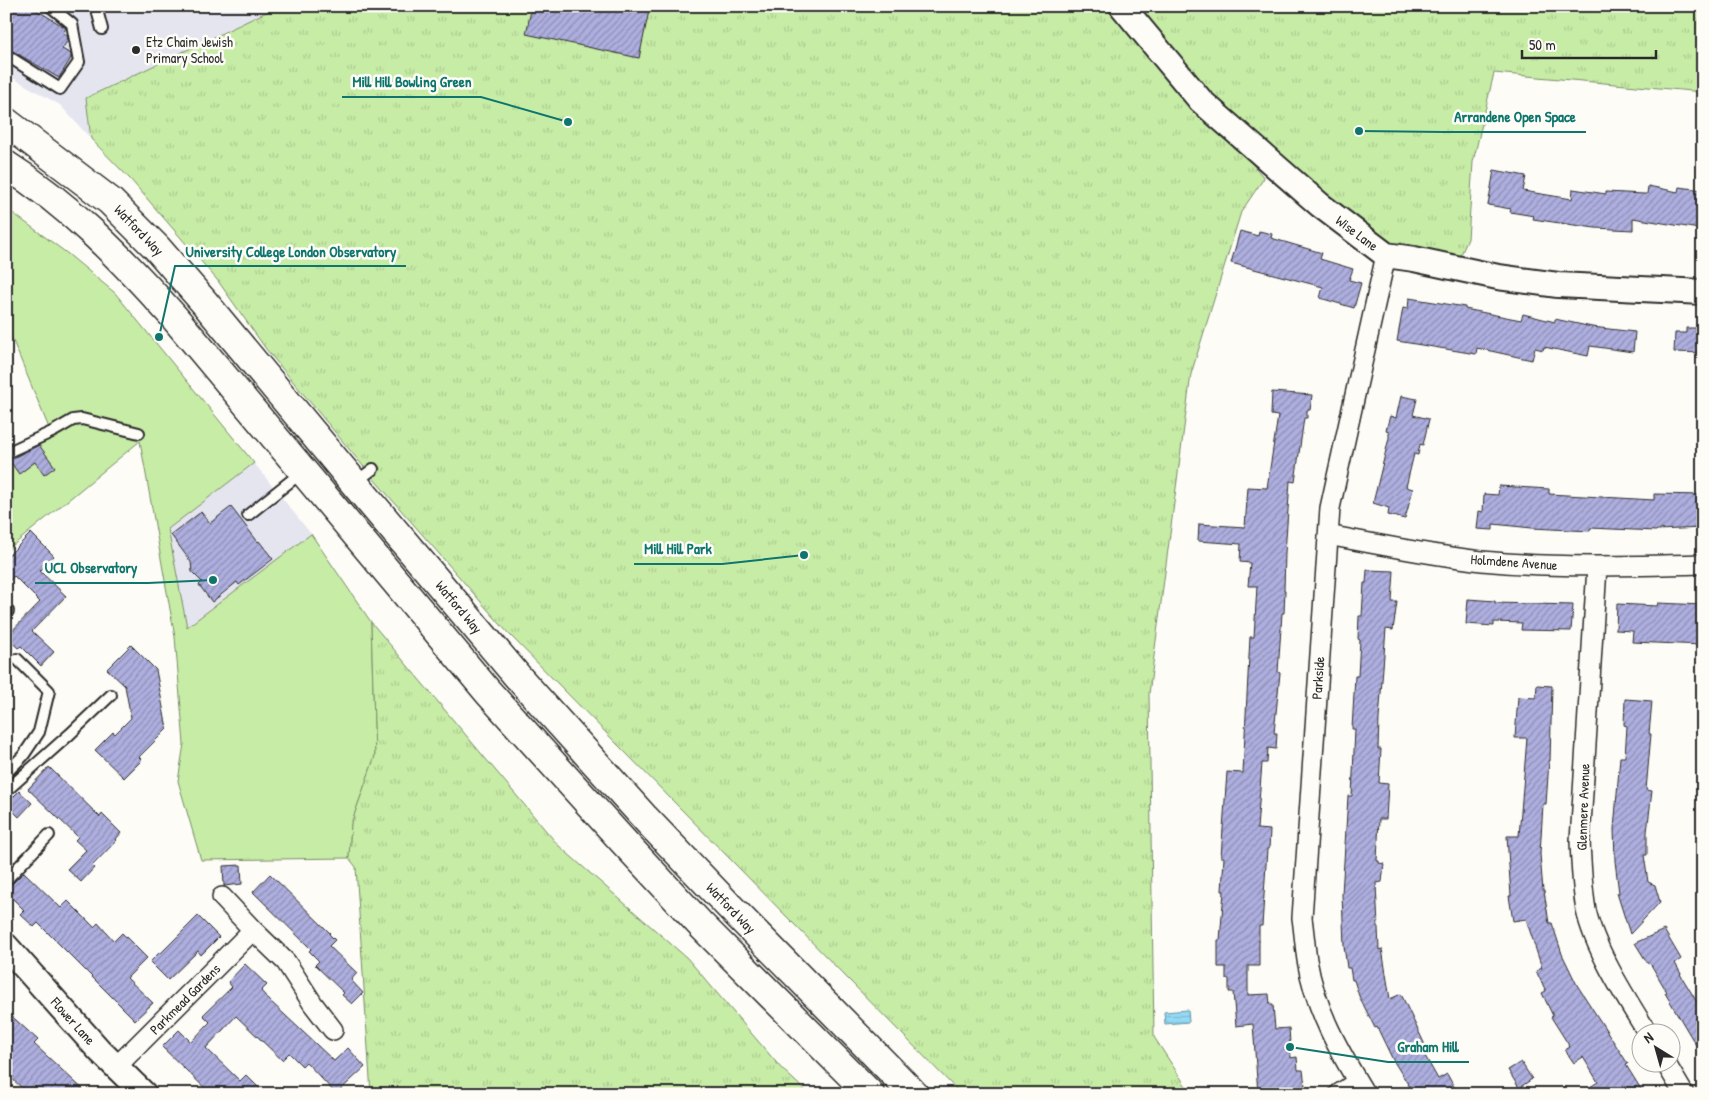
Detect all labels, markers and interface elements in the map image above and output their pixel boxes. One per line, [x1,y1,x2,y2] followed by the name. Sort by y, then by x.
[1522,28,1655,60] scale bar
[146,32,233,68] place label: Etz Chaim Jewish Primary School
[1529,34,1556,55] text: 50 m
[130,44,142,56] marker: Etz Chaim Jewish Primary School
[342,67,481,97] callout: Mill Hill Bowling Green
[352,71,472,93] text: Mill Hill Bowling Green
[1444,102,1586,132] callout: Arrandene Open Space
[1454,106,1576,128] text: Arrandene Open Space
[110,200,168,260] street label: Watford Way
[1332,210,1383,255] street label: Wise Lane
[175,236,406,266] callout: University College London Observatory
[186,241,397,263] text: University College London Observatory
[634,534,722,564] callout: Mill Hill Park
[644,538,713,559] text: Mill Hill Park
[1470,549,1559,574] street label: Holmdene Avenue
[35,553,148,583] callout: UCL Observatory
[45,557,138,579] text: UCL Observatory
[431,576,487,638] street label: Watford Way
[1307,655,1329,700] street label: Parkside
[1571,763,1594,851] street label: Glenmere Avenue
[702,878,760,938] street label: Watford Way
[145,959,224,1038] street label: Parkmead Gardens
[46,992,100,1049] street label: Flower Lane
[1632,1022,1682,1072] north arrow
[1639,1027,1657,1047] text: N
[1388,1032,1469,1062] callout: Graham Hill
[1397,1036,1459,1057] text: Graham Hill

